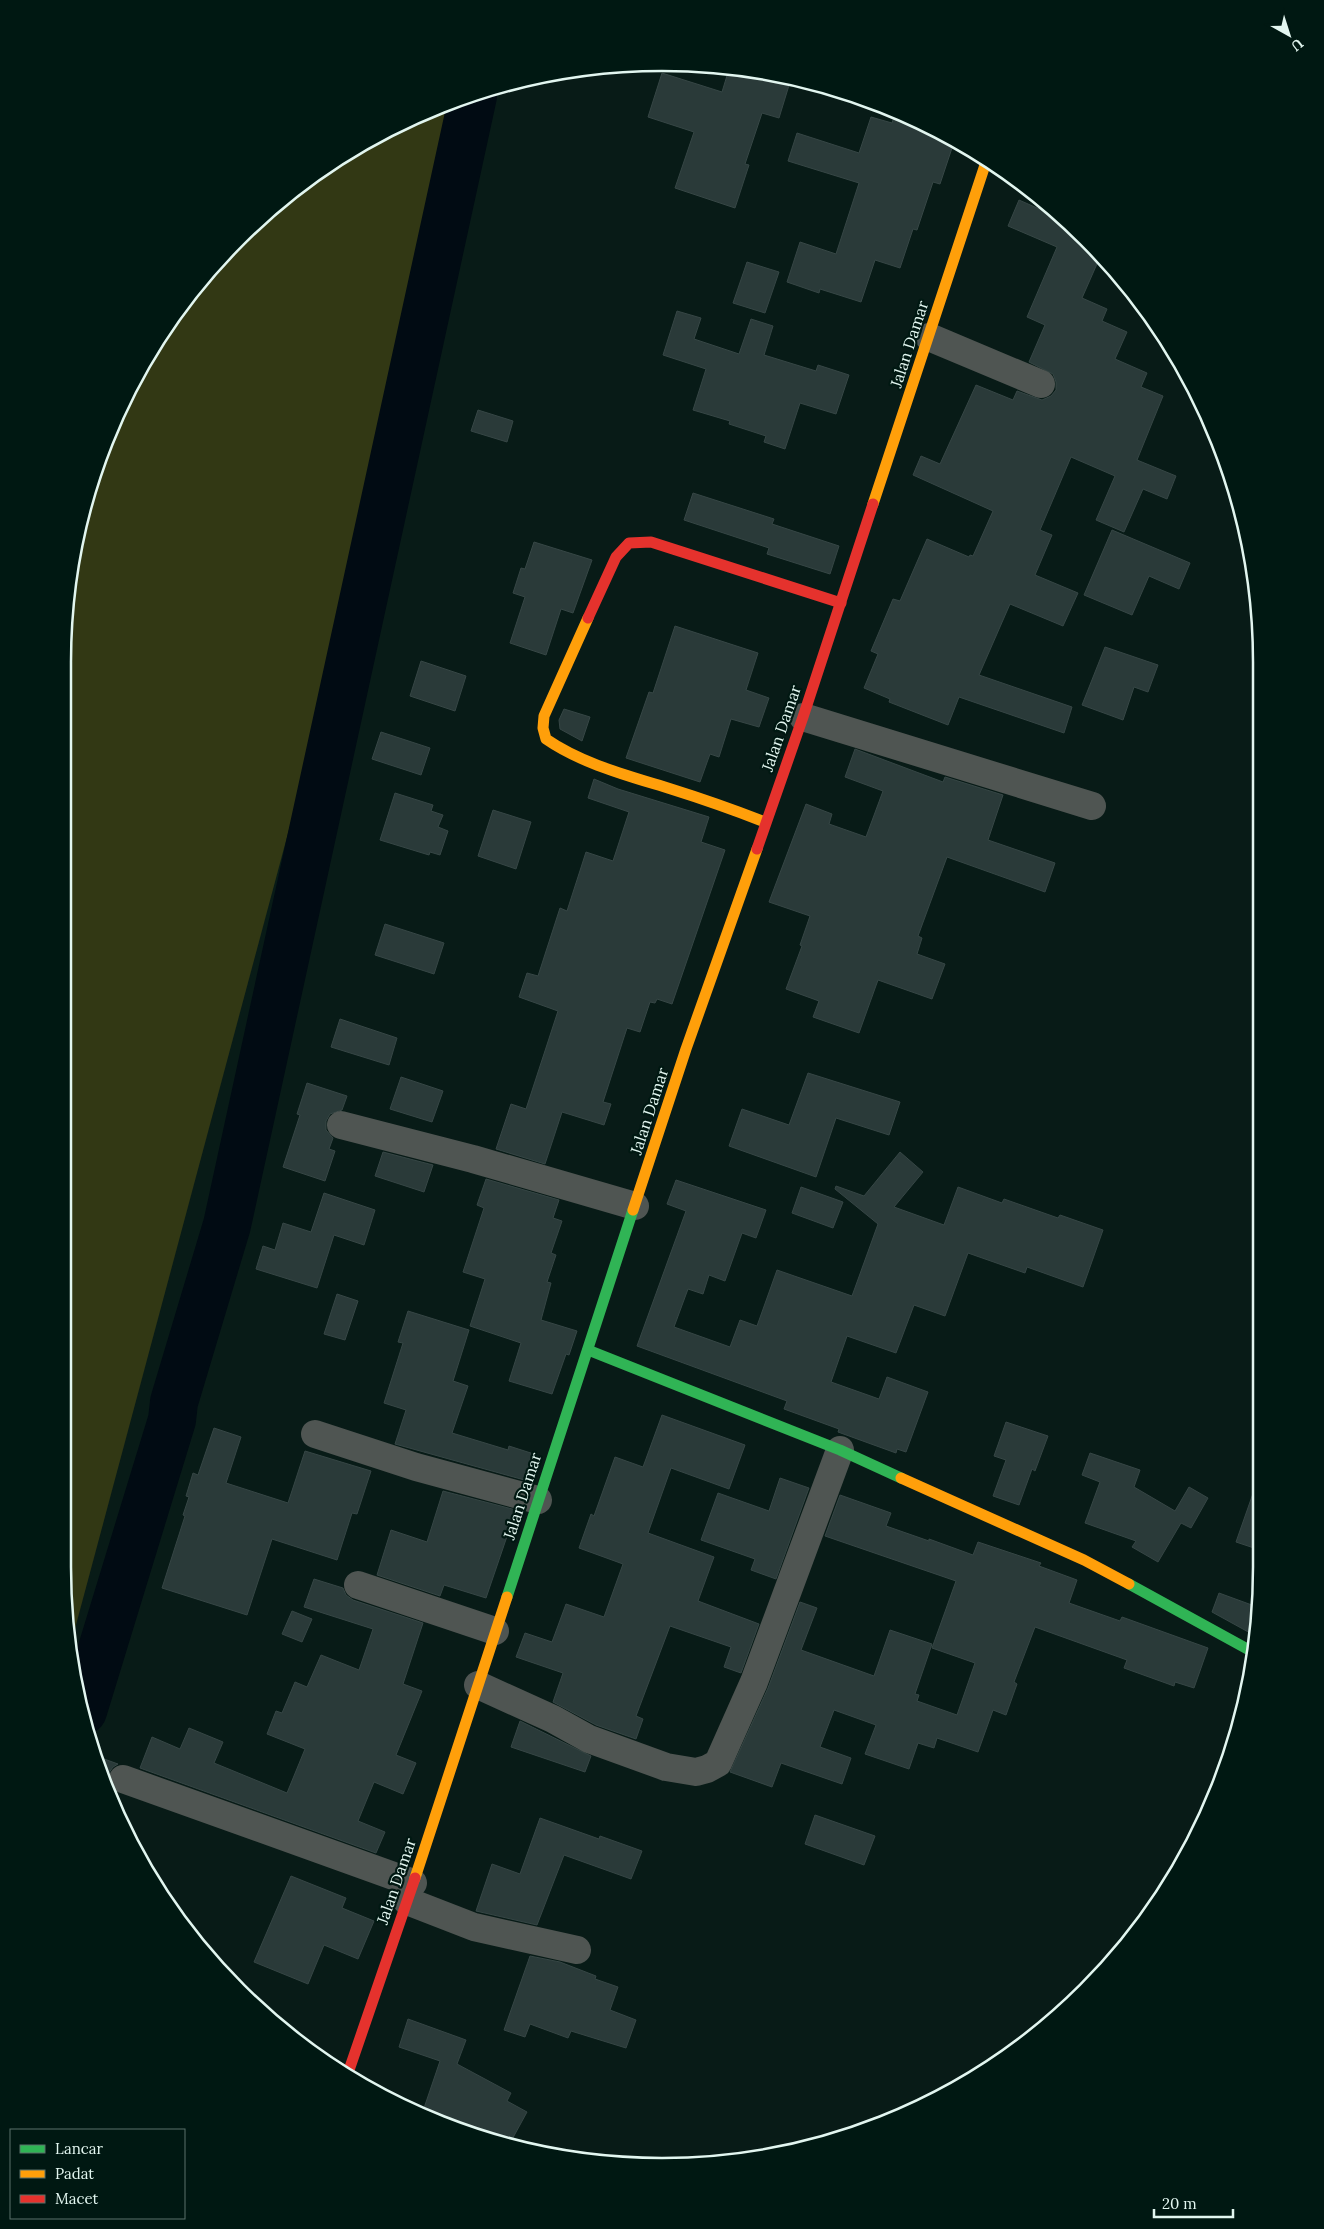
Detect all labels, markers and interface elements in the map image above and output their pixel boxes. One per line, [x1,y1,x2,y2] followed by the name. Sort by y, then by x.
[1264,10,1314,60] north arrow
[1287,35,1307,56] text: U
[885,298,932,391] street label: Jalan Damar
[757,682,805,775] street label: Jalan Damar
[625,1065,672,1158] street label: Jalan Damar
[498,1450,545,1543] street label: Jalan Damar
[372,1835,420,1928] street label: Jalan Damar
[10,2129,185,2219] legend
[55,2139,104,2158] text: Lancar
[55,2164,94,2183] text: Padat
[1154,2186,1233,2218] scale bar
[55,2189,98,2208] text: Macet
[1162,2194,1197,2213] text: 20 m

